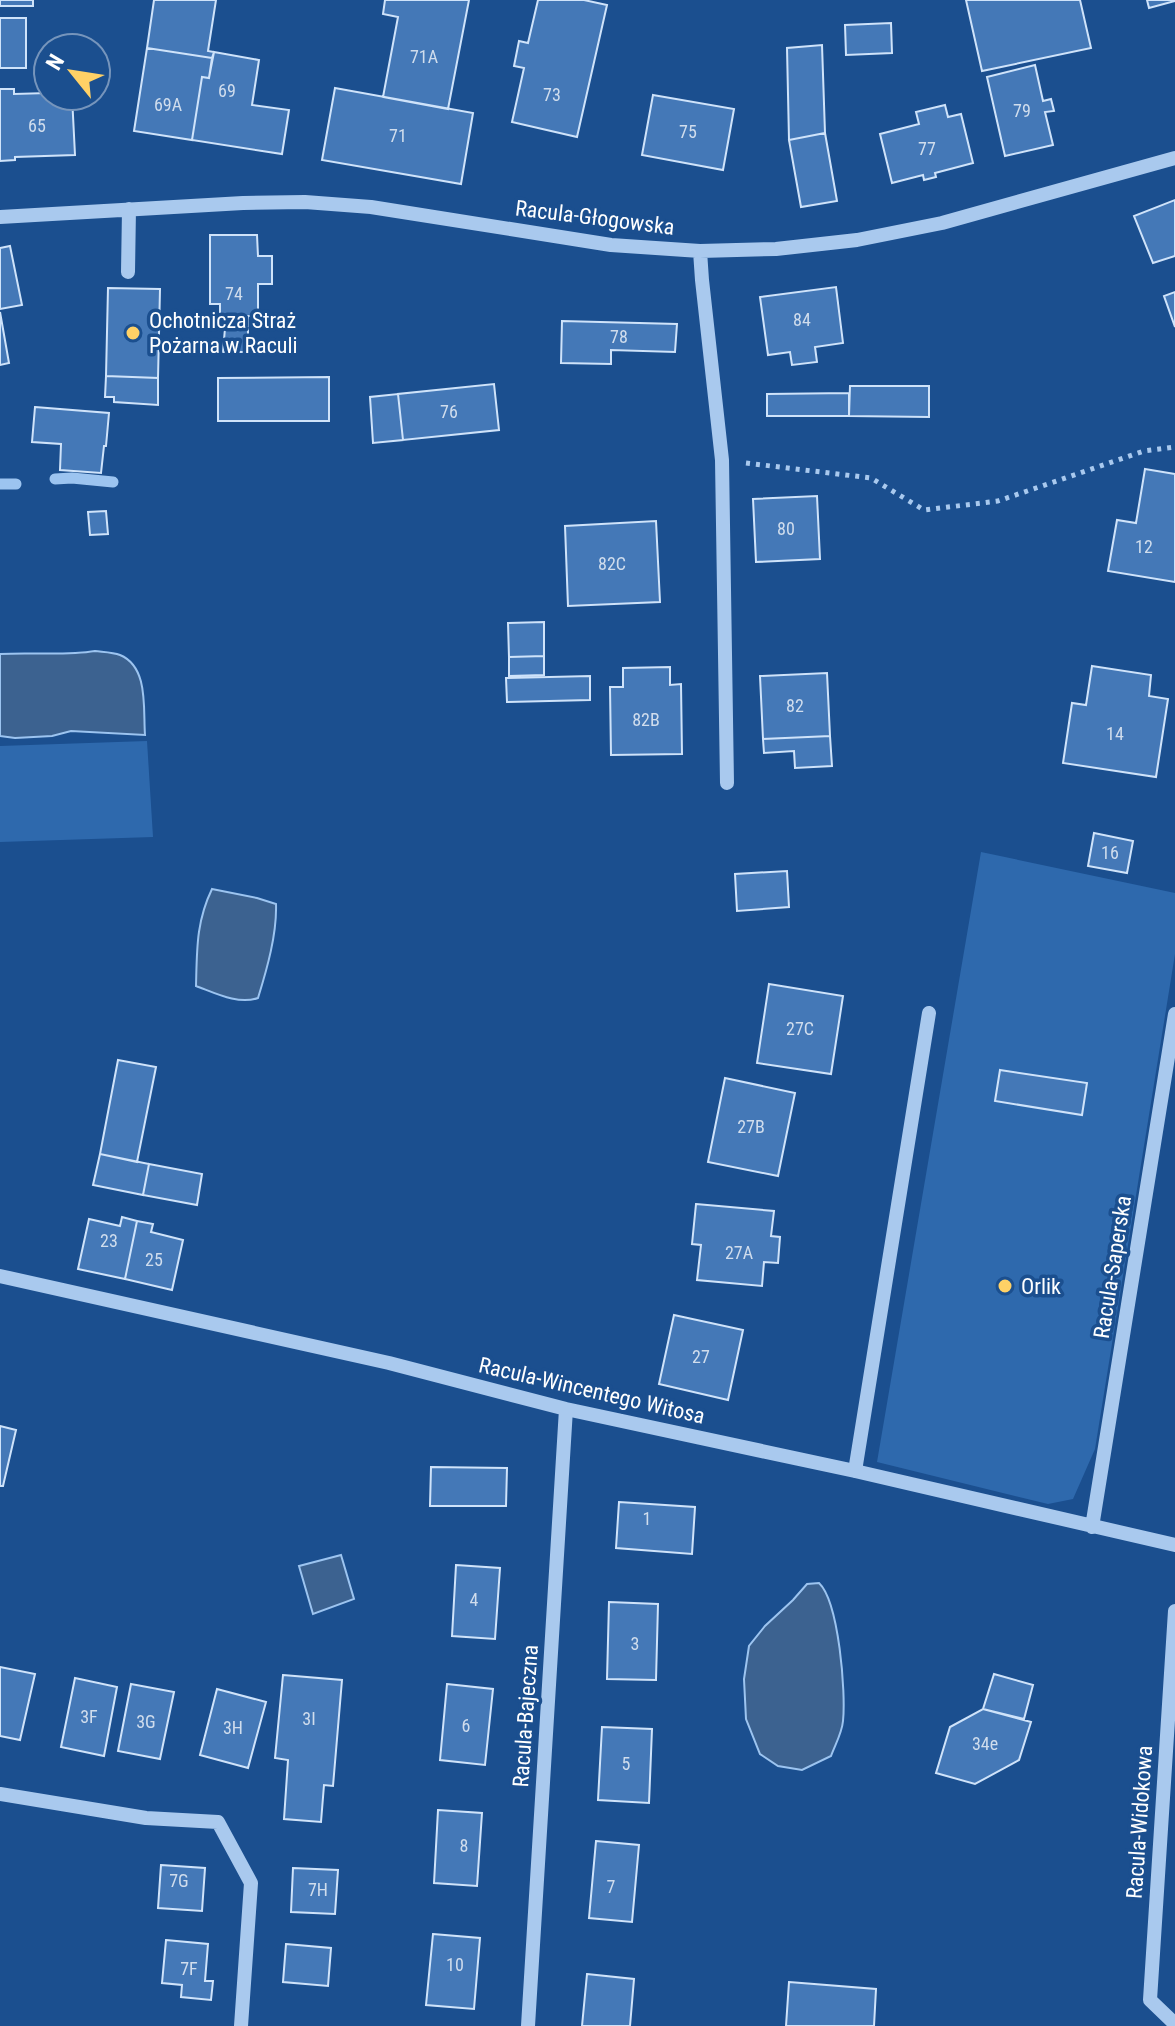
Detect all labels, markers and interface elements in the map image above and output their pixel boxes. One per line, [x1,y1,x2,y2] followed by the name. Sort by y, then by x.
[32,32,112,112] north arrow
[410,46,439,67] house number: 71A
[41,50,69,74] text: N
[218,80,236,101] house number: 69
[543,84,561,105] house number: 73
[154,94,183,115] house number: 69A
[1013,100,1031,121] house number: 79
[28,115,46,136] house number: 65
[679,121,697,142] house number: 75
[389,125,407,146] house number: 71
[918,138,936,159] house number: 77
[514,195,676,240] street label: Racula-Głogowska
[225,283,243,304] house number: 74
[149,308,298,358] place label: Ochotnicza Straż Pożarna w Raculi
[793,309,811,330] house number: 84
[124,324,142,342] marker: Ochotnicza Straż Pożarna w Raculi
[610,326,628,347] house number: 78
[440,401,458,422] house number: 76
[777,518,795,539] house number: 80
[1135,536,1153,557] house number: 12
[598,553,626,574] house number: 82C
[786,695,804,716] house number: 82
[632,709,660,730] house number: 82B
[1106,723,1124,744] house number: 14
[1101,842,1119,863] house number: 16
[786,1018,814,1039] house number: 27C
[737,1116,765,1137] house number: 27B
[1089,1194,1136,1340] street label: Racula-Saperska
[100,1230,118,1251] house number: 23
[725,1242,754,1263] house number: 27A
[145,1249,163,1270] house number: 25
[1021,1274,1061,1299] place label: Orlik
[996,1277,1014,1295] marker: Orlik
[692,1346,710,1367] house number: 27
[476,1352,707,1429] street label: Racula-Wincentego Witosa
[643,1508,651,1529] house number: 1
[470,1589,479,1610] house number: 4
[631,1633,639,1654] house number: 3
[508,1644,543,1788] street label: Racula-Bajeczna
[80,1706,98,1727] house number: 3F
[302,1708,316,1729] house number: 3I
[136,1711,156,1732] house number: 3G
[462,1715,470,1736] house number: 6
[223,1717,243,1738] house number: 3H
[972,1733,998,1754] house number: 34e
[1122,1745,1157,1900] street label: Racula-Widokowa
[622,1753,631,1774] house number: 5
[460,1835,468,1856] house number: 8
[169,1870,189,1891] house number: 7G
[607,1876,616,1897] house number: 7
[308,1879,328,1900] house number: 7H
[446,1954,464,1975] house number: 10
[180,1958,198,1979] house number: 7F

